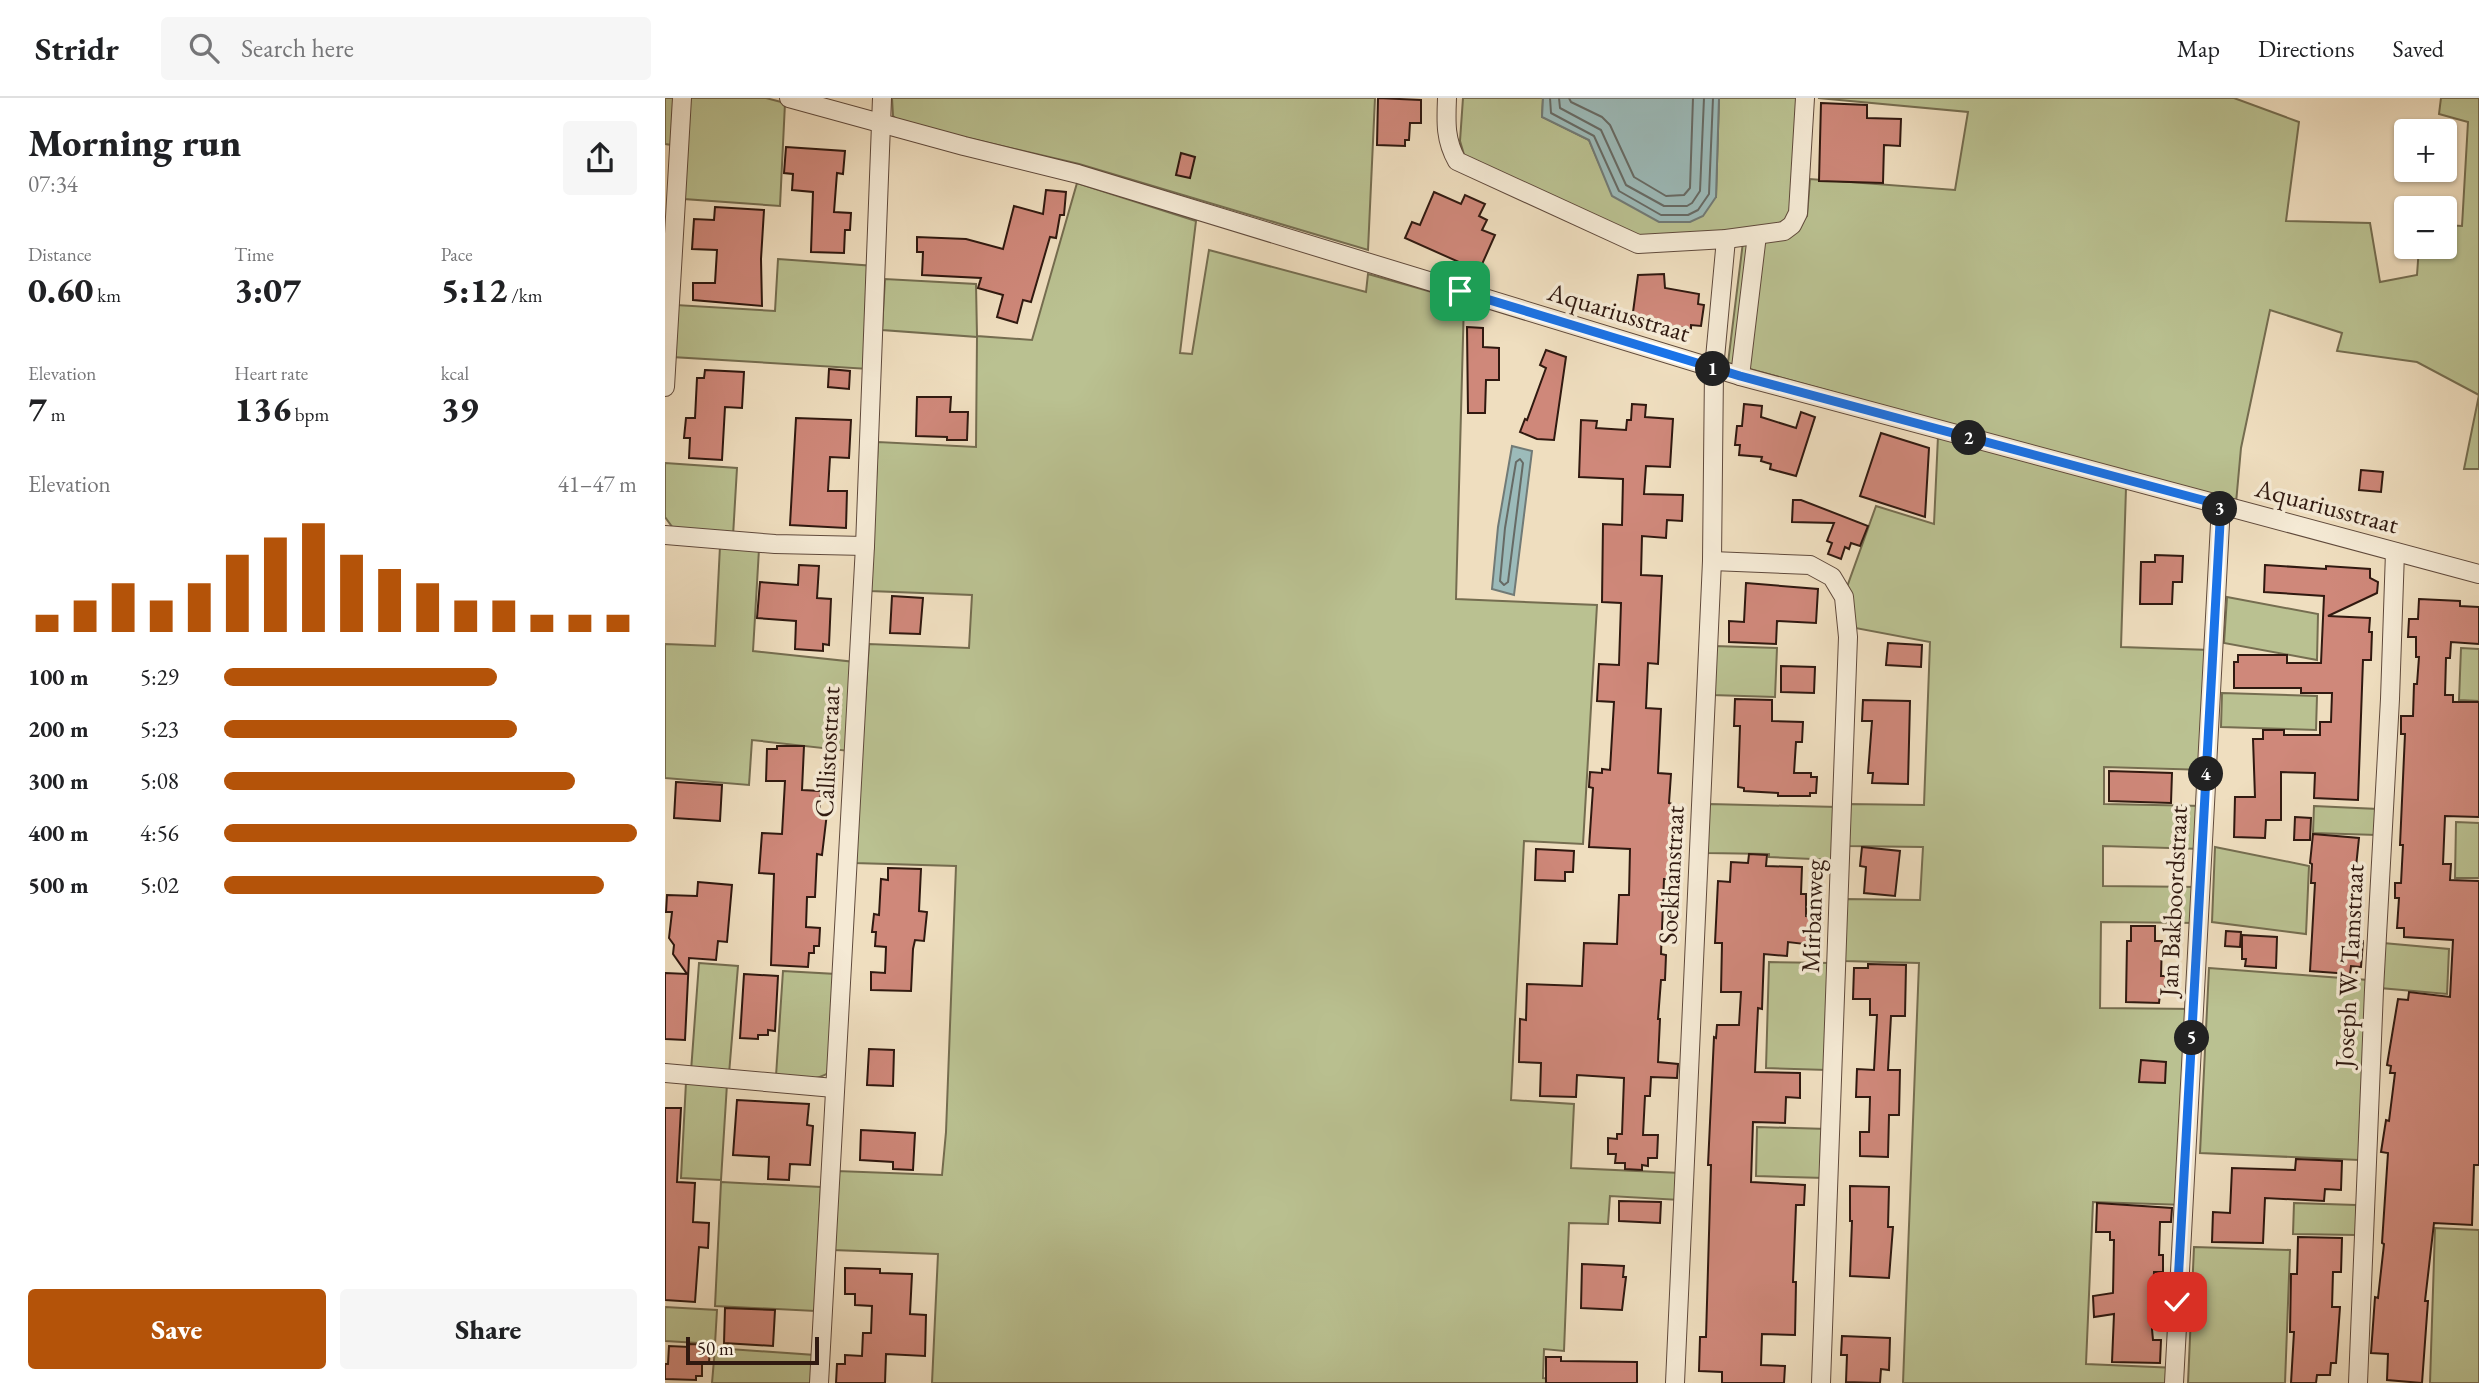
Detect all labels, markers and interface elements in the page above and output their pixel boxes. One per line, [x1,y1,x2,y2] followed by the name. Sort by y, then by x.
[161,17,651,80] search box
[35,27,119,70] text: Stridr
[185,29,223,67] icon: search
[241,31,354,65] text: Search here
[2177,33,2220,64] text: Map
[2258,33,2355,64] text: Directions
[2393,33,2444,64] text: Saved
[28,118,241,167] text: Morning run
[2394,119,2457,259] map controls
[2394,119,2457,182] button: +
[563,121,637,195] button: share
[28,169,78,199] text: 07:34
[2394,196,2457,259] button: −
[28,242,91,267] text: Distance
[234,242,274,267] text: Time
[441,242,473,267] text: Pace
[1430,261,1490,321] pin
[28,267,94,312] text: 0.60
[234,267,301,312] text: 3:07
[441,267,507,312] text: 5:12
[1441,272,1479,310] icon: arrive
[1543,274,1694,350] street label: Aquariusstraat
[94,283,121,308] text: km
[507,283,543,308] text: /km
[1695,352,1731,386] pin: 1
[1707,356,1718,381] text: 1
[28,361,96,386] text: Elevation
[234,361,308,386] text: Heart rate
[441,361,469,386] text: kcal
[28,386,47,431] text: 7
[234,386,291,431] text: 136
[441,386,478,431] text: 39
[47,402,66,427] text: m
[291,402,329,427] text: bpm
[1951,420,1987,456] pin: 2
[1963,425,1974,450] text: 2
[28,469,111,499] text: Elevation
[558,469,637,499] text: 41–47 m
[2251,470,2402,541] street label: Aquariusstraat
[2203,492,2237,526] pin: 3
[2214,496,2225,521] text: 3
[28,662,89,692] text: 100 m
[140,662,179,692] text: 5:29
[807,686,847,818] street label: Callistostraat
[28,714,89,744] text: 200 m
[140,714,179,744] text: 5:23
[2189,756,2223,792] pin: 4
[2200,761,2211,786] text: 4
[28,766,89,796] text: 300 m
[140,766,179,796] text: 5:08
[1650,805,1692,945] street label: Soekhanstraat
[2151,805,2195,999] street label: Jan Bakboordstraat
[28,818,89,848] text: 400 m
[140,818,179,848] text: 4:56
[1793,858,1831,973] street label: Mirbanweg
[2327,863,2371,1071] street label: Joseph W. Tamstraat
[28,870,89,900] text: 500 m
[140,870,179,900] text: 5:02
[2175,1020,2209,1056] pin: 5
[2186,1025,2197,1050] text: 5
[2147,1272,2207,1332] pin
[2158,1283,2196,1321] icon: check
[28,1289,326,1369] button: Save
[340,1289,637,1369] button: Share
[686,1334,819,1366] scale bar
[697,1336,734,1361] text: 50 m

